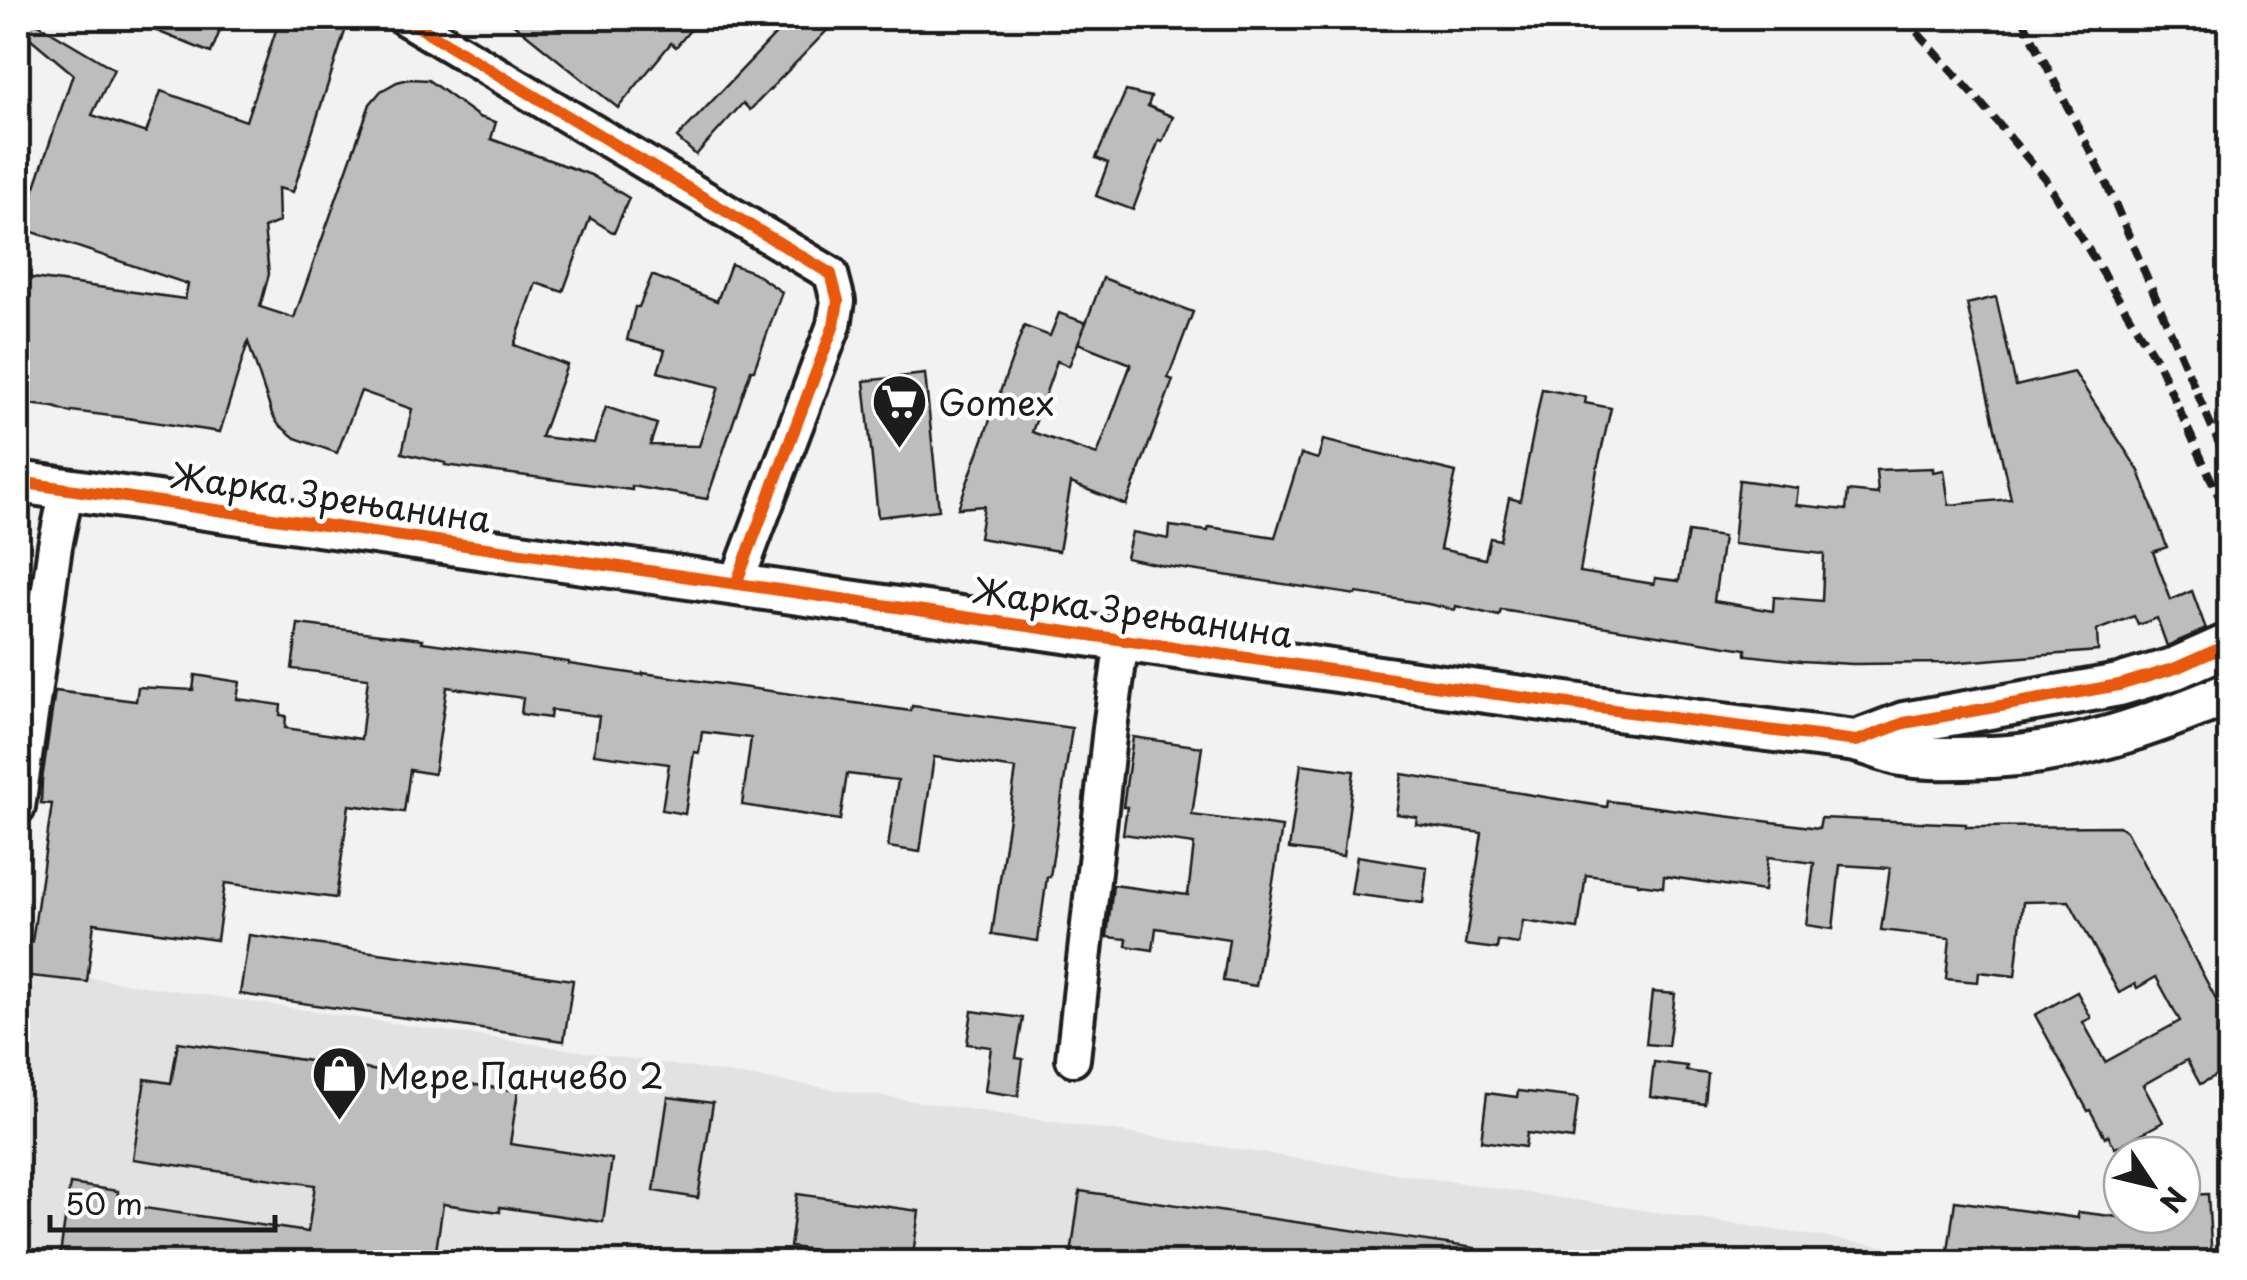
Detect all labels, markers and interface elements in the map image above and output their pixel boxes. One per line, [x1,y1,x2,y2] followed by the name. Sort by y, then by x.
[869,371,929,450] supermarket icon: Gomex
[938,375,1054,428] place label: Gomex
[167,447,495,545] street label: Жарка Зрењанина
[969,562,1297,660] street label: Жарка Зрењанина
[309,1044,369,1123] shop icon: Мере Панчево 2
[378,1048,664,1101] place label: Мере Панчево 2
[2102,1135,2202,1235] north arrow
[50,1170,275,1232] scale bar
[2150,1179,2198,1222] text: N
[65,1180,143,1225] text: 50 m

